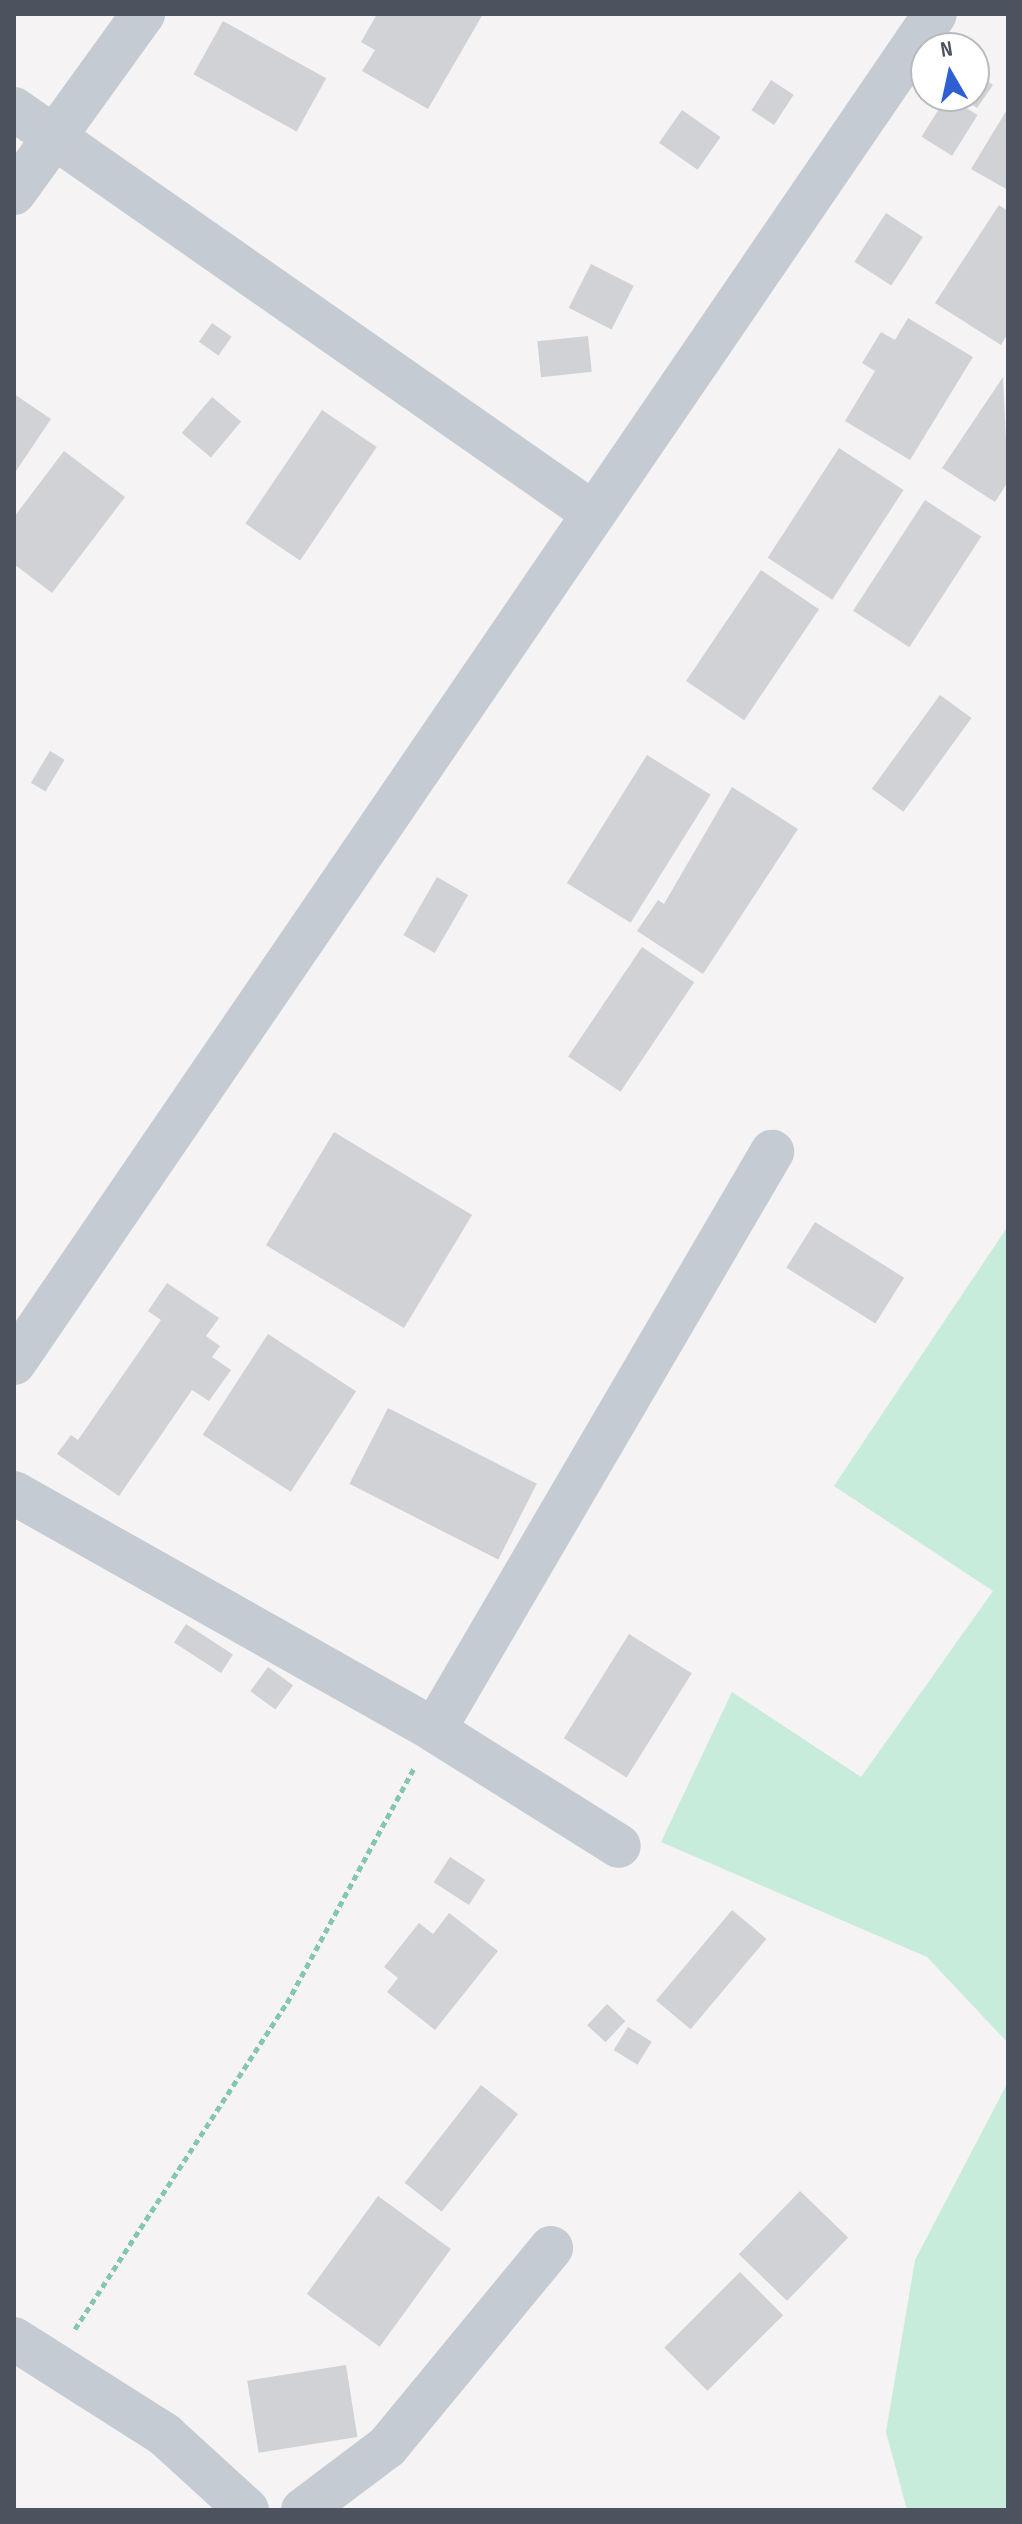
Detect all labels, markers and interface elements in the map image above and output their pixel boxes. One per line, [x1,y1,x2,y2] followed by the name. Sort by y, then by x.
[910,32,990,112] north arrow
[939,36,954,64] text: N

